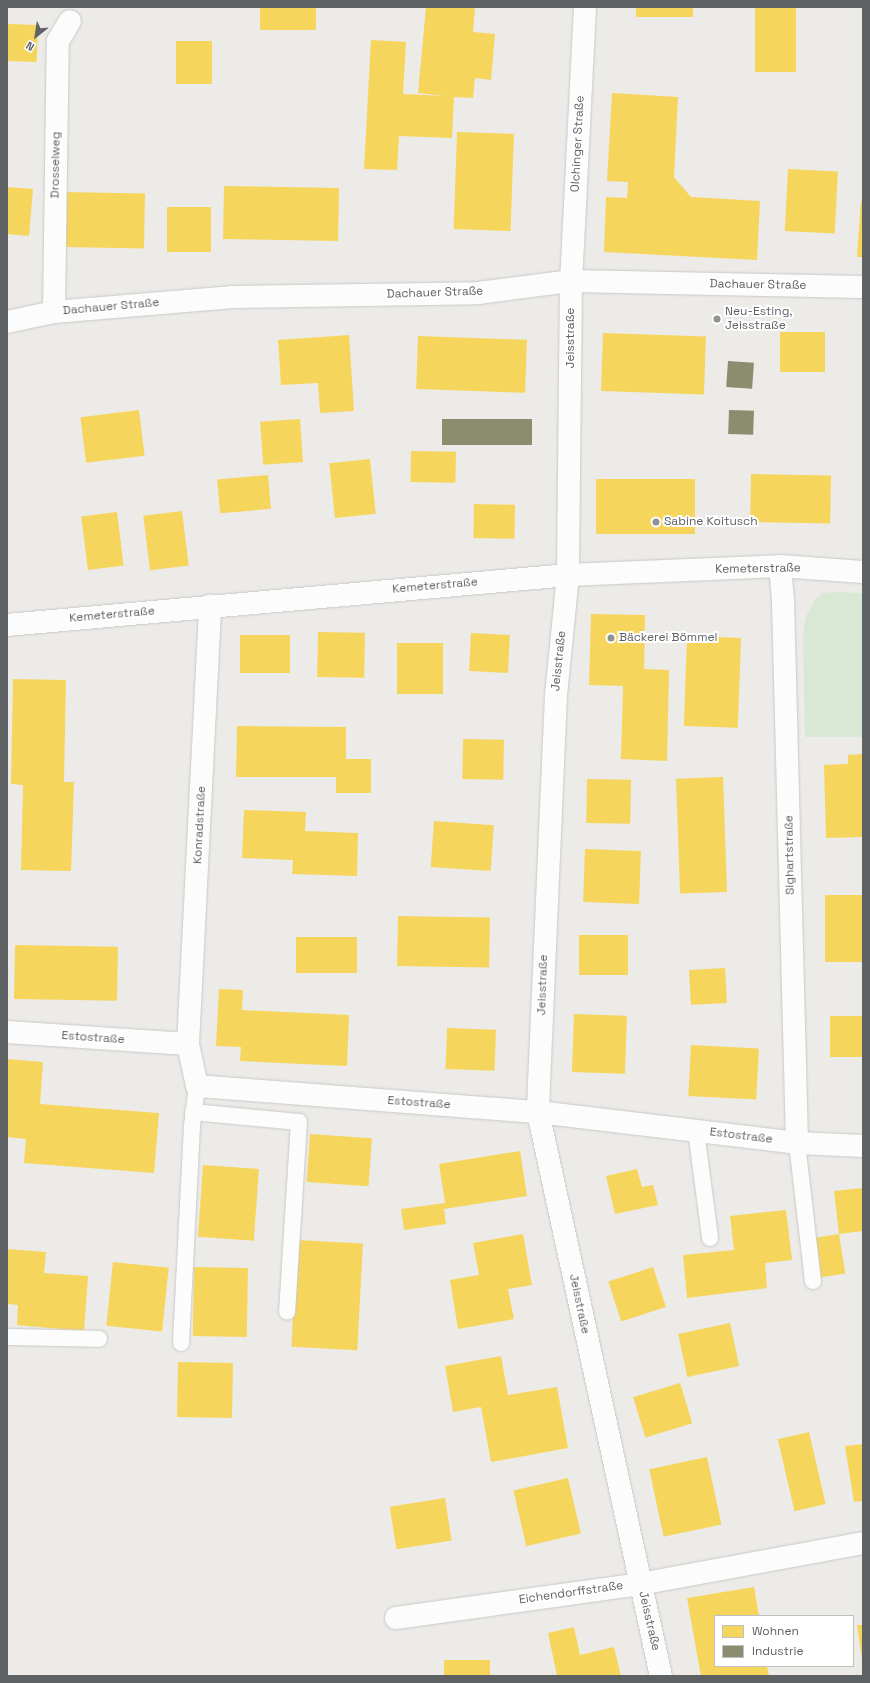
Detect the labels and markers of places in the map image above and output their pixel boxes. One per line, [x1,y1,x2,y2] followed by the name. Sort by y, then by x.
[725,305,792,333] place label: Neu-Esting, Jeisstraße
[712,314,722,324] marker: Neu-Esting, Jeisstraße
[664,515,758,529] place label: Sabine Koitusch
[651,517,661,527] marker: Sabine Koitusch
[619,631,718,645] place label: Bäckerei Bömmel
[606,633,616,643] marker: Bäckerei Bömmel

